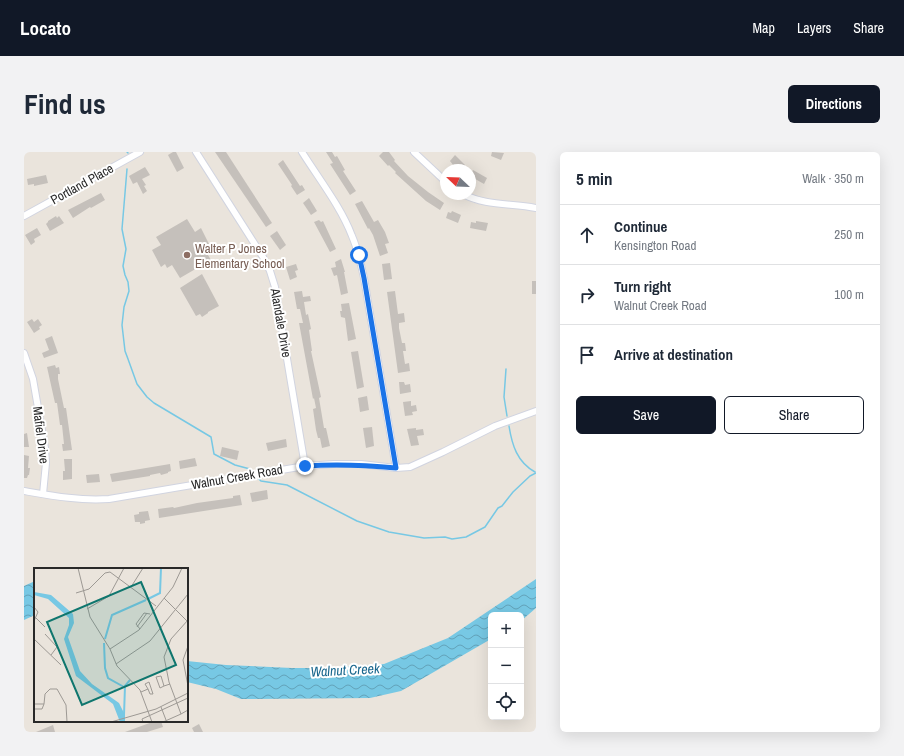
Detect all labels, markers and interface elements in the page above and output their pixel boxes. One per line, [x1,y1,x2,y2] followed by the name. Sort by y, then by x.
[20,15,71,41] text: Locato
[753,19,775,37] text: Map
[797,19,831,37] text: Layers
[853,19,884,37] text: Share
[24,85,106,123] text: Find us
[788,85,880,123] button: Directions
[48,160,116,208] street label: Portland Place
[440,164,476,200] north arrow
[576,167,612,190] text: 5 min
[802,170,864,187] text: Walk · 350 m
[614,216,667,237] text: Continue
[576,224,598,246] icon: ahead
[834,226,864,243] text: 250 m
[614,237,696,254] text: Kensington Road
[195,240,284,272] place label: Walter P Jones Elementary School
[350,246,368,264] route start
[182,250,192,260] marker: Walter P Jones Elementary School
[614,276,671,297] text: Turn right
[576,284,598,306] icon: right
[266,286,295,359] street label: Alandale Drive
[834,286,864,303] text: 100 m
[614,297,707,314] text: Walnut Creek Road
[576,344,598,366] icon: arrive
[614,344,733,365] text: Arrive at destination
[576,396,716,434] button: Save
[724,396,864,434] button: Share
[29,405,53,465] street label: Mafiel Drive
[296,457,314,475] route end
[190,461,284,493] street label: Walnut Creek Road
[34,568,188,722] inset map
[488,612,524,720] map controls
[488,612,524,648] button: +
[488,648,524,684] button: −
[310,659,381,681] water label: Walnut Creek
[488,684,524,720] button: locate

